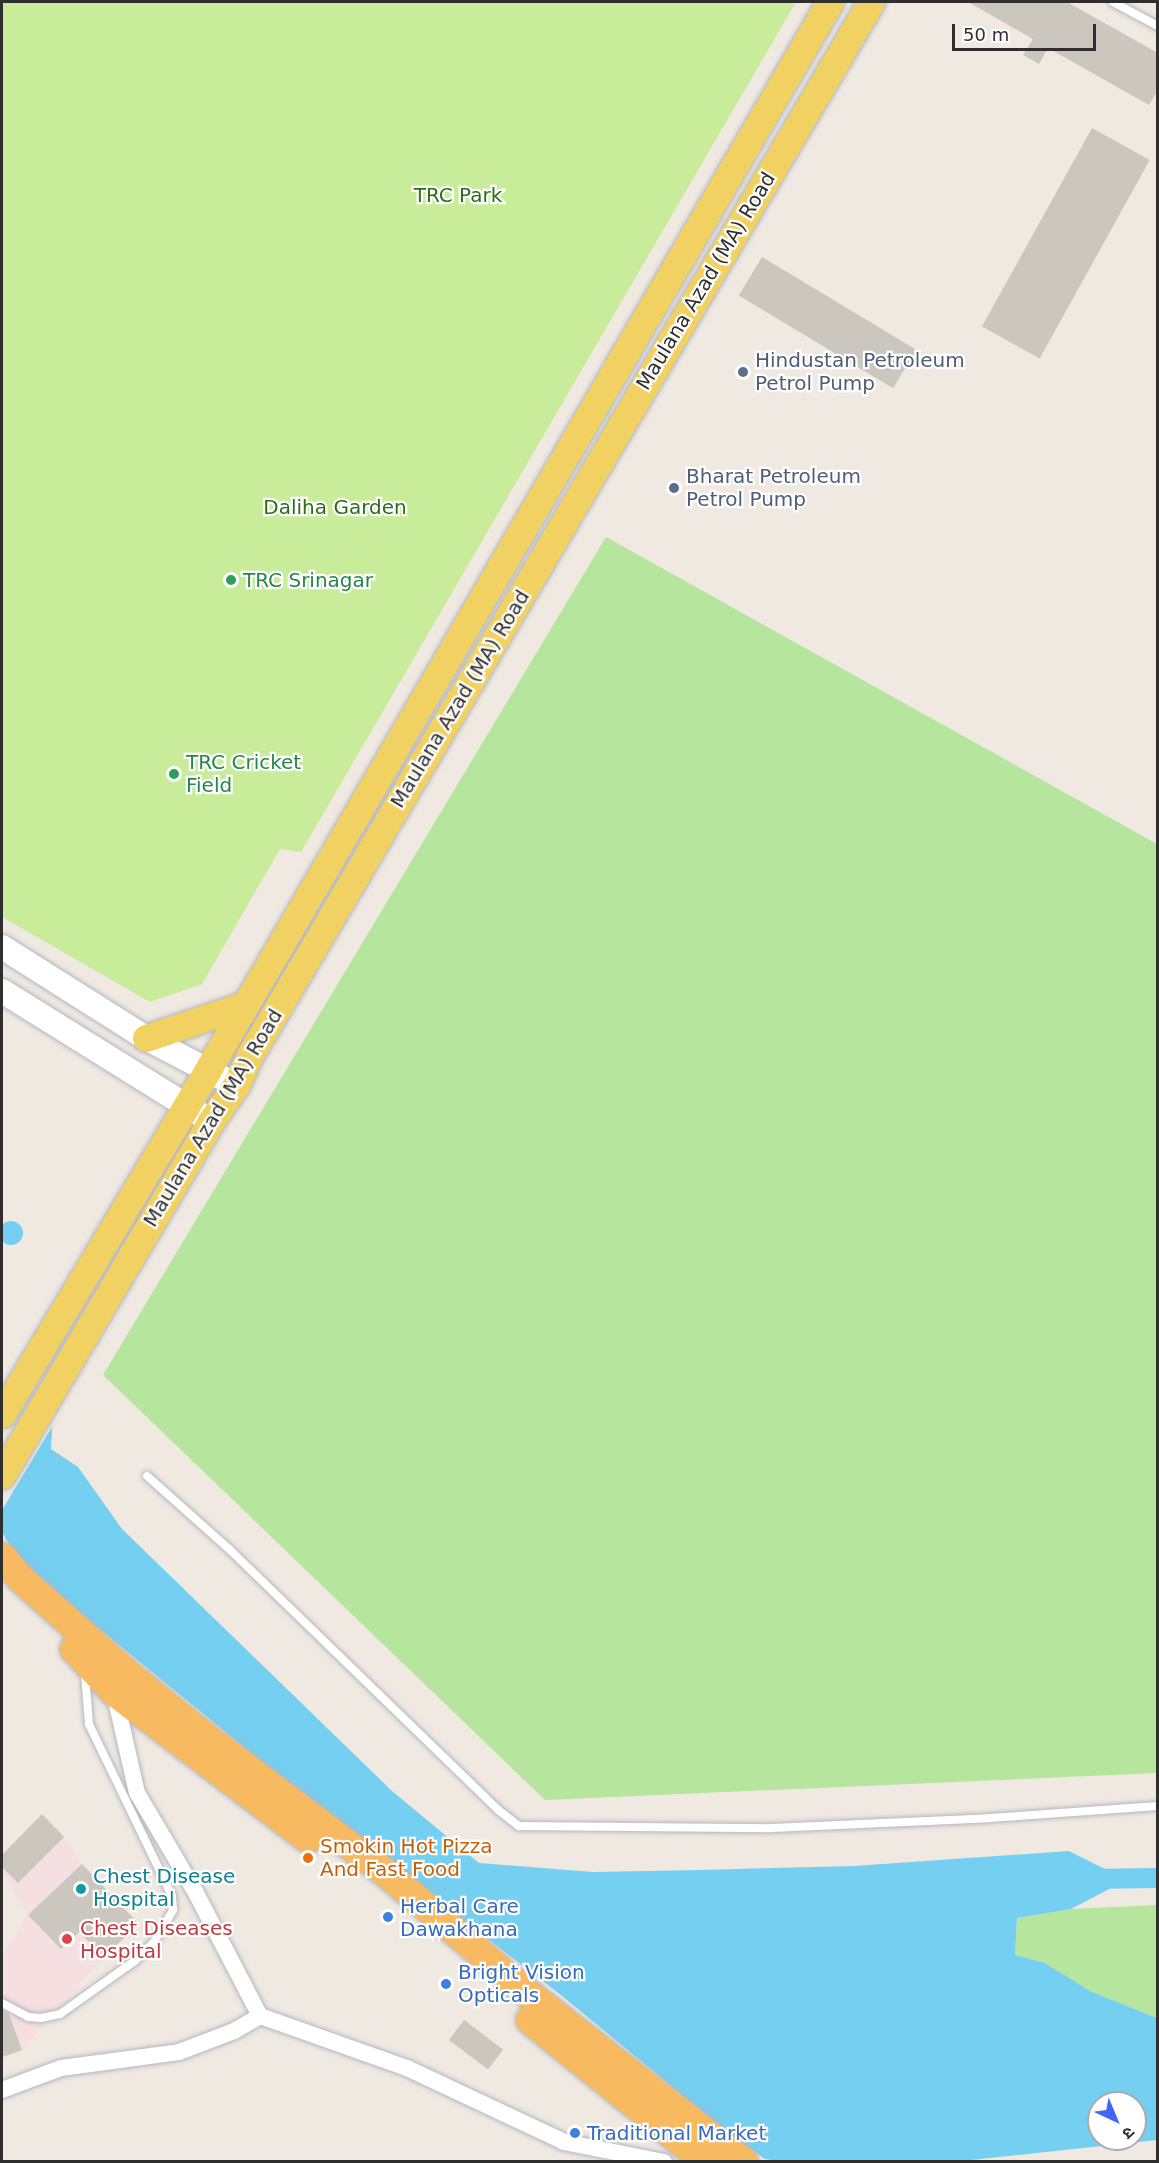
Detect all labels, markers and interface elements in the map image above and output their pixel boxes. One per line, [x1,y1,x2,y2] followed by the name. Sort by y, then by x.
[955,12,1099,50] scale bar
[963,24,1009,45] text: 50 m
[631,168,781,394] street label: Maulana Azad (MA) Road
[414,183,502,207] park label: TRC Park
[755,348,965,395] place label: Hindustan Petroleum Petrol Pump
[736,365,750,379] marker: Hindustan Petroleum Petrol Pump
[686,464,861,511] place label: Bharat Petroleum Petrol Pump
[667,481,681,495] marker: Bharat Petroleum Petrol Pump
[263,495,407,519] park label: Daliha Garden
[243,568,373,592] place label: TRC Srinagar
[224,573,238,587] marker: TRC Srinagar
[385,586,535,812] street label: Maulana Azad (MA) Road
[186,750,301,797] place label: TRC Cricket Field
[167,767,181,781] marker: TRC Cricket Field
[138,1005,288,1231] street label: Maulana Azad (MA) Road
[320,1834,492,1881] place label: Smokin Hot Pizza And Fast Food
[301,1851,315,1865] marker: Smokin Hot Pizza And Fast Food
[93,1865,235,1912] place label: Chest Disease Hospital
[74,1882,88,1896] marker: Chest Disease Hospital
[400,1894,519,1941] place label: Herbal Care Dawakhana
[381,1910,395,1924] marker: Herbal Care Dawakhana
[80,1916,233,1963] place label: Chest Diseases Hospital
[58,1930,76,1948] marker: Chest Diseases Hospital
[458,1960,585,2007] place label: Bright Vision Opticals
[439,1977,453,1991] marker: Bright Vision Opticals
[1087,2091,1147,2151] north arrow
[587,2121,766,2145] place label: Traditional Market
[1118,2123,1138,2143] text: उ
[568,2126,582,2140] marker: Traditional Market

